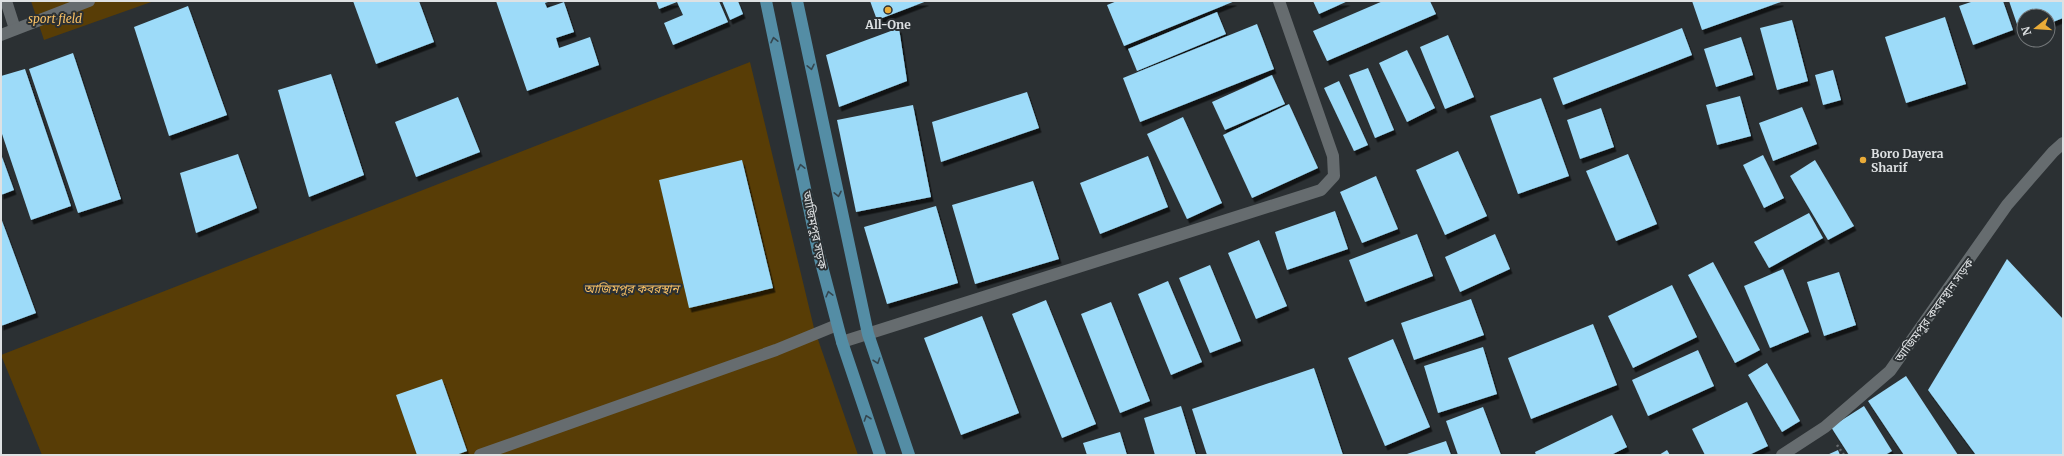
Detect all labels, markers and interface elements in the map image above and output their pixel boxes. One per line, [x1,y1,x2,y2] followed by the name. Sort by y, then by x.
[883,5,893,15] marker: All-One
[2016,8,2056,48] north arrow
[28,11,82,26] park label: sport field
[864,17,911,32] place label: All-One
[2018,24,2034,37] text: N
[771,37,779,43] one-way arrow
[806,63,815,70] one-way arrow
[1871,146,1944,175] place label: Boro Dayera Sharif
[1858,155,1868,165] marker: Boro Dayera Sharif
[797,164,805,170] one-way arrow
[798,189,831,271] street label: আজিমপুর সড়ক
[833,191,842,197] one-way arrow
[1891,255,1978,366] street label: আজিমপুর কবরস্থান সড়ক
[583,281,682,296] park label: আজিমপুর কবরস্থান
[825,291,834,298] one-way arrow
[872,357,881,364] one-way arrow
[864,415,872,422] one-way arrow

